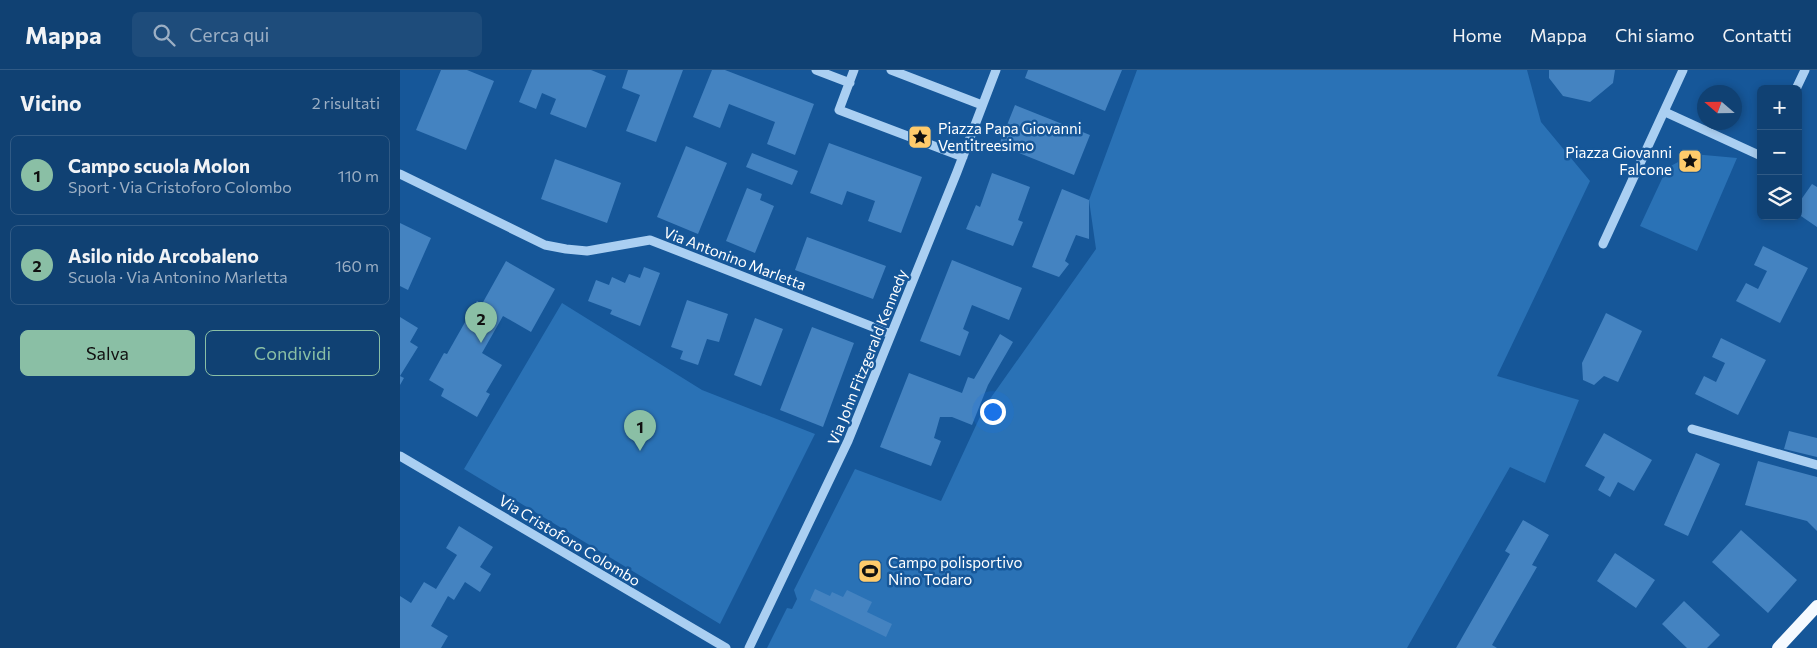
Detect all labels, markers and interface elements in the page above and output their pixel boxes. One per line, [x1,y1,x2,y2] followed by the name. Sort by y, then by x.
[132,12,482,57] search box
[25,20,102,49] text: Mappa
[150,21,178,49] icon: search
[190,23,269,46] text: Cerca qui
[1452,24,1502,46] text: Home
[1530,24,1587,46] text: Mappa
[1615,24,1694,46] text: Chi siamo
[1722,24,1792,46] text: Contatti
[1697,85,1742,130] north arrow
[1757,85,1802,220] map controls
[1757,85,1802,130] button: +
[20,90,81,115] text: Vicino
[312,93,380,112] text: 2 risultati
[938,119,1082,154] place label: Piazza Papa Giovanni Ventitreesimo
[907,124,933,150] place icon: Piazza Papa Giovanni Ventitreesimo
[1757,130,1802,175] button: −
[1565,143,1672,178] place label: Piazza Giovanni Falcone
[1677,148,1703,174] place icon: Piazza Giovanni Falcone
[68,154,250,177] text: Campo scuola Molon
[33,166,41,185] text: 1
[338,166,379,185] text: 110 m
[1757,175,1802,220] button: layers
[68,177,292,196] text: Sport · Via Cristoforo Colombo
[661,222,809,294] street label: Via Antonino Marletta
[68,244,259,267] text: Asilo nido Arcobaleno
[32,256,42,275] text: 2
[335,256,379,275] text: 160 m
[823,266,911,448] street label: Via John Fitzgerald Kennedy
[68,267,288,286] text: Scuola · Via Antonino Marletta
[465,302,497,343] pin: 2
[20,330,195,376] button: Salva
[205,330,380,376] button: Condividi
[980,399,1006,425] your location
[624,410,656,451] pin: 1
[496,491,644,589] street label: Via Cristoforo Colombo
[888,553,1023,588] place label: Campo polisportivo Nino Todaro
[857,558,883,584] sports icon: Campo polisportivo Nino Todaro

